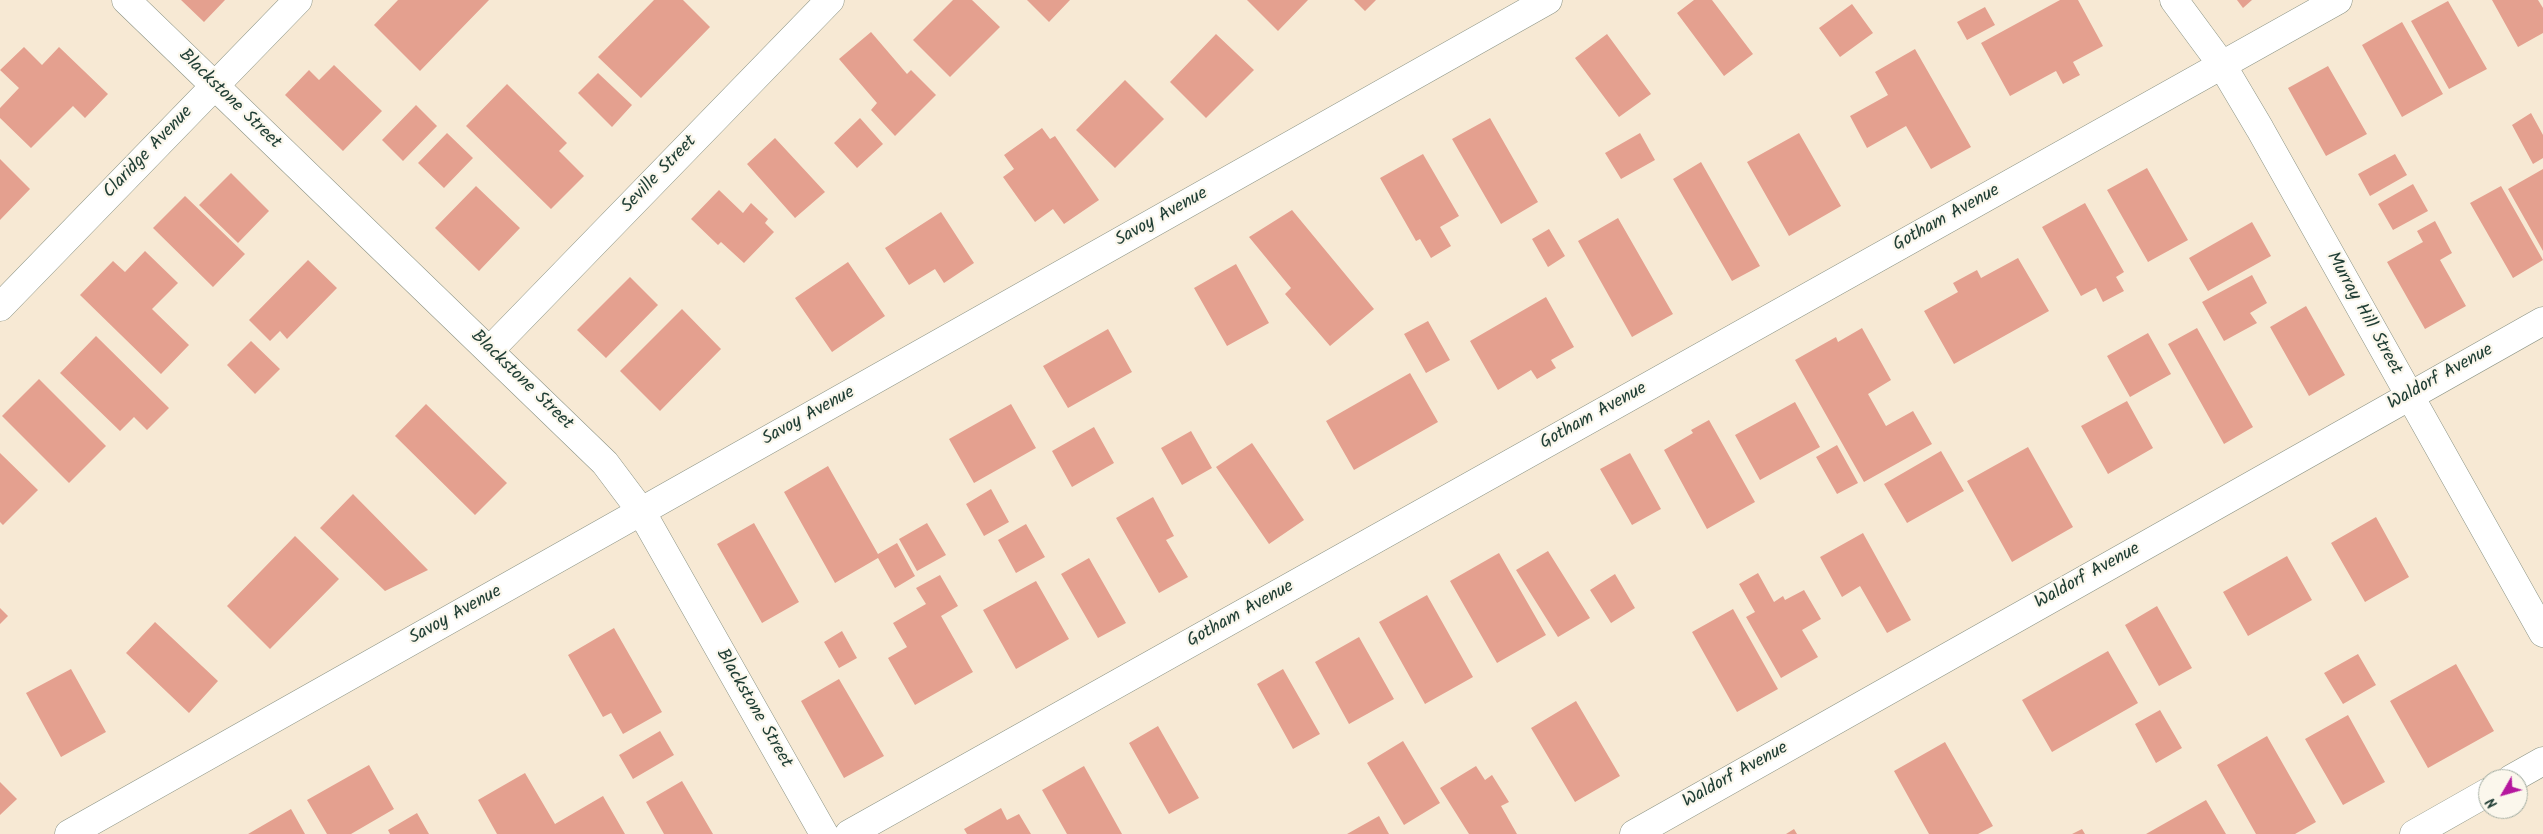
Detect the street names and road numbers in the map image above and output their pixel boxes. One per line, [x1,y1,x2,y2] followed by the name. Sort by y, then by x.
[173,46,285,154] street label: Blackstone Street
[100,102,198,204] street label: Claridge Avenue
[618,132,702,218] street label: Seville Street
[1890,181,2004,257] street label: Gotham Avenue
[1112,184,1212,252] street label: Savoy Avenue
[2320,249,2406,379] street label: Murray Hill Street
[465,327,577,435] street label: Blackstone Street
[2385,340,2497,416] street label: Waldorf Avenue
[1537,379,1651,455] street label: Gotham Avenue
[759,383,859,451] street label: Savoy Avenue
[2032,539,2144,615] street label: Waldorf Avenue
[1184,577,1298,653] street label: Gotham Avenue
[406,582,506,650] street label: Savoy Avenue
[710,646,796,772] street label: Blackstone Street
[1680,738,1792,814] street label: Waldorf Avenue

